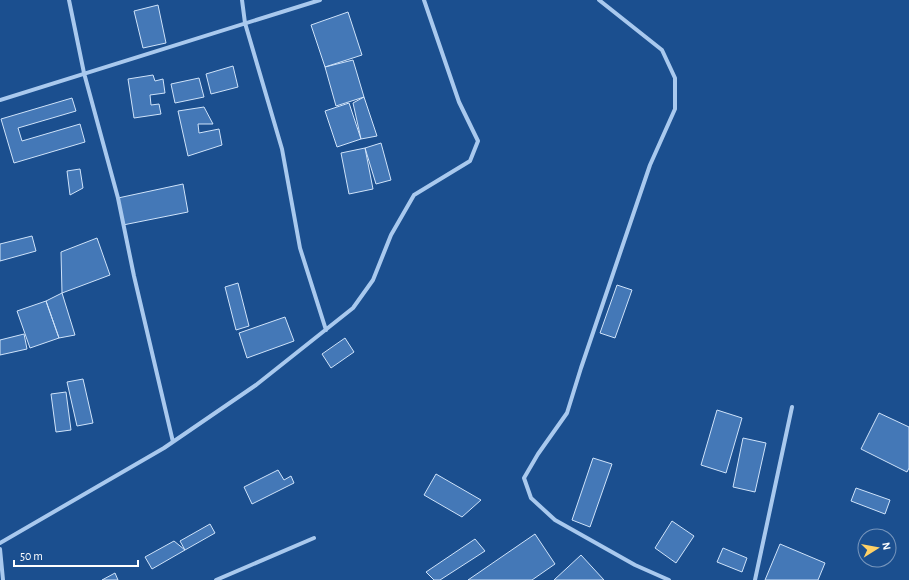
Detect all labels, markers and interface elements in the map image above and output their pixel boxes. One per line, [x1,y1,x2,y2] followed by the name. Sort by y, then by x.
[857,528,897,568] north arrow
[880,541,892,551] text: N
[14,542,138,568] scale bar
[20,550,43,562] text: 50 m

